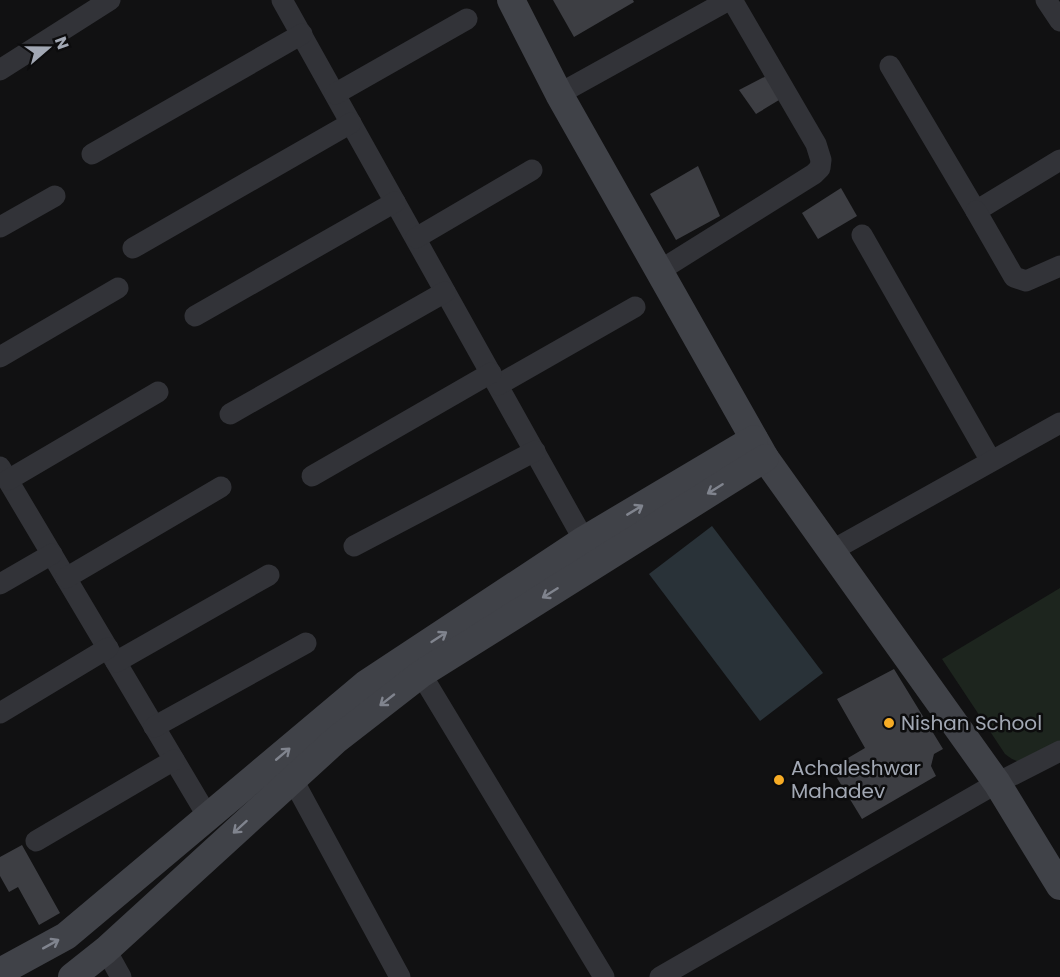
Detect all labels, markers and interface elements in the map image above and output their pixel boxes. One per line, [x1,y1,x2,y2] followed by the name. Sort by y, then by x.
[18,18,78,78] north arrow
[49,33,74,53] text: N
[707,484,724,496] one-way arrow
[626,504,643,516] one-way arrow
[542,587,559,599] one-way arrow
[430,630,447,643] one-way arrow
[380,694,396,707] one-way arrow
[901,709,1042,737] place label: Nishan School
[882,716,896,730] marker: Nishan School
[275,747,290,761] one-way arrow
[791,754,921,805] place label: Achaleshwar Mahadev
[772,773,786,787] marker: Achaleshwar Mahadev
[233,820,248,834] one-way arrow
[42,938,59,950] one-way arrow

